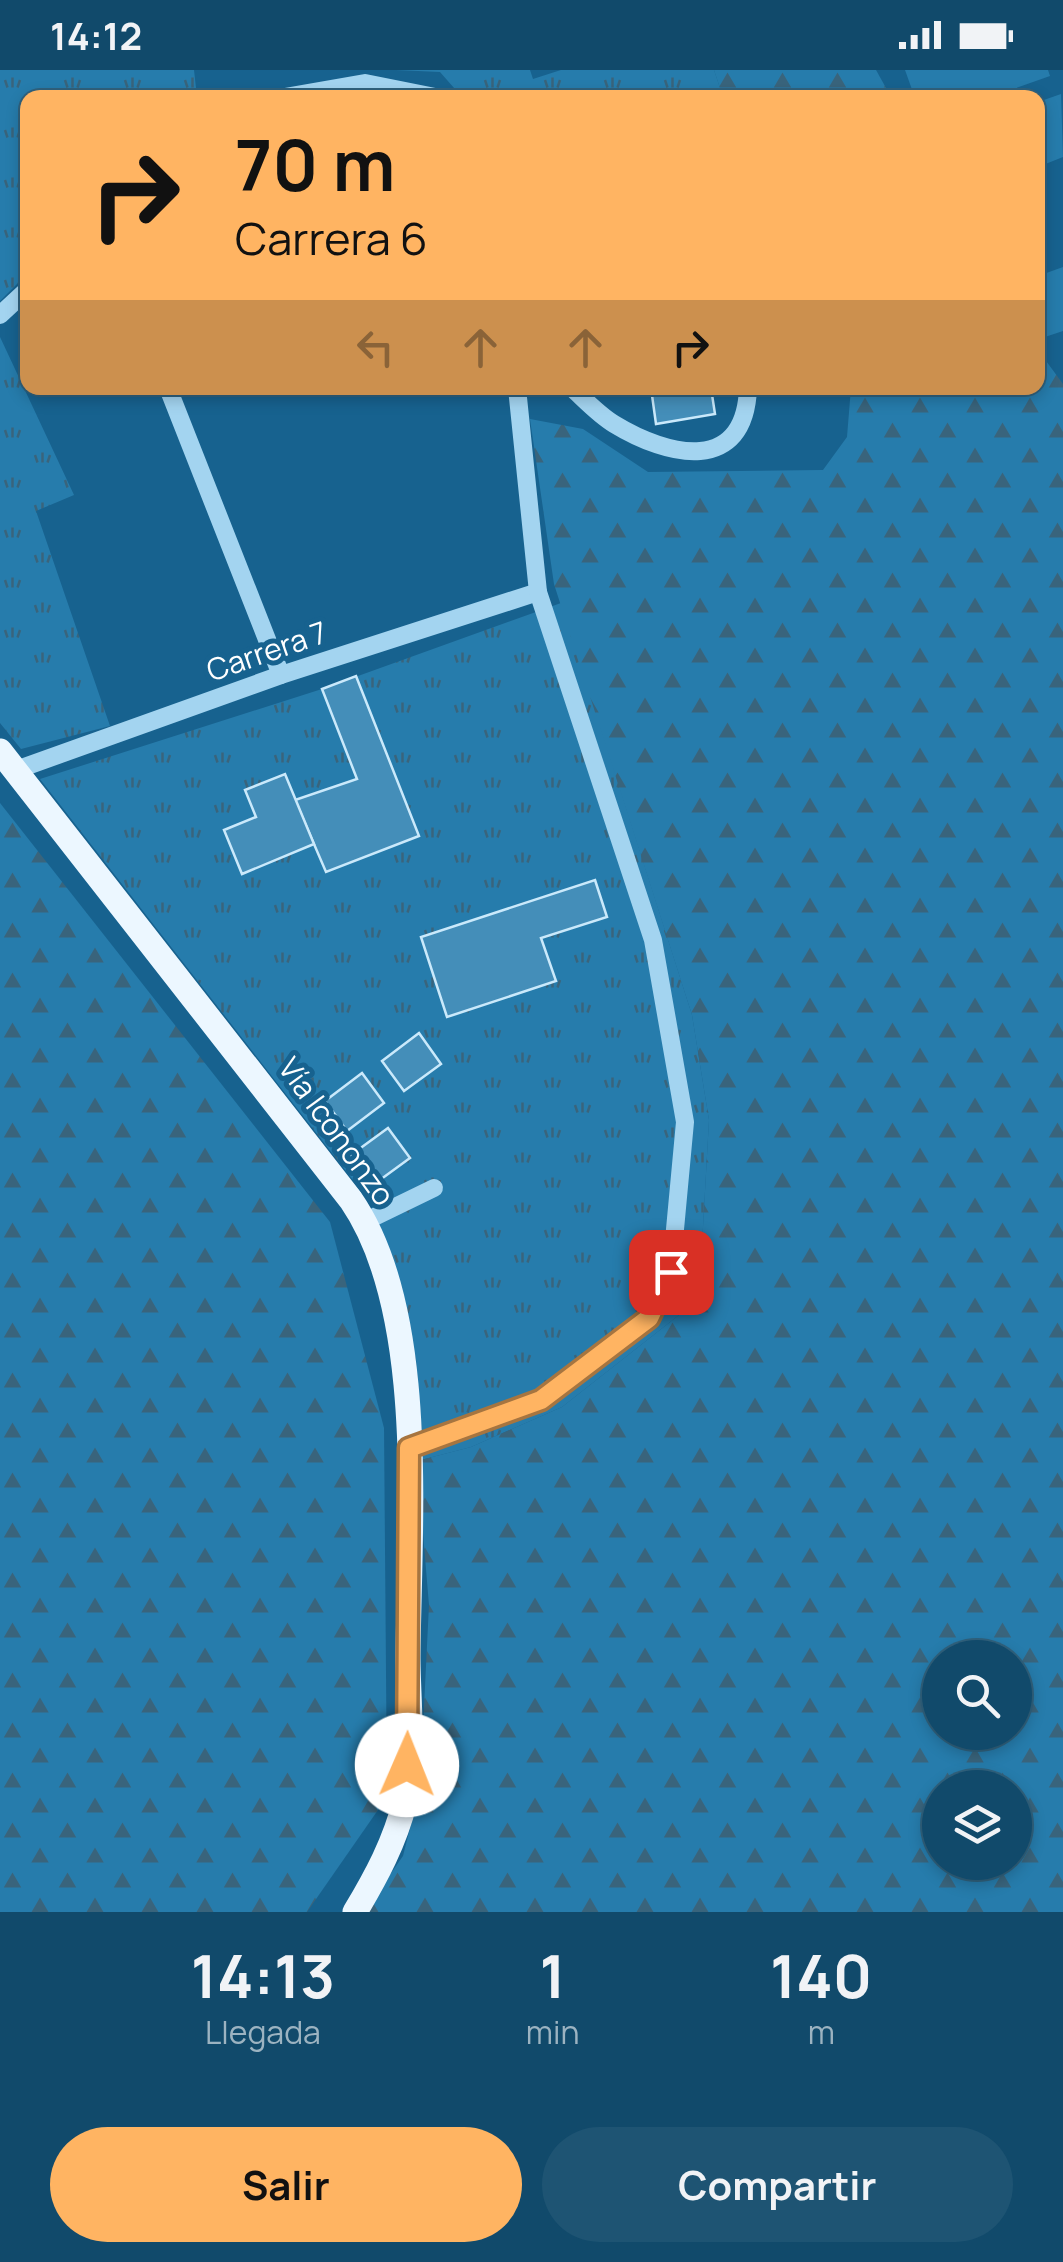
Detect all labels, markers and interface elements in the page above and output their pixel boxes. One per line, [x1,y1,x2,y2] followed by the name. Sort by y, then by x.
[50,9,142,61] text: 14:12
[235,116,395,212] text: 70 m
[70,130,200,260] icon: right
[235,207,428,269] text: Carrera 6
[348,320,403,375] icon: left
[453,320,508,375] icon: ahead
[558,320,613,375] icon: ahead
[663,320,718,375] icon: right
[201,611,332,690] street label: Carrera 7
[270,1049,405,1213] street label: Vía Icononzo
[629,1230,714,1315] pin
[644,1245,699,1300] icon: arrive
[922,1640,1032,1880] map controls
[922,1640,1032,1750] button: search
[355,1713,459,1817] position arrow
[922,1770,1032,1880] button: layers
[191,1934,335,2016] text: 14:13
[539,1934,566,2016] text: 1
[770,1934,872,2016] text: 140
[205,2010,321,2054] text: Llegada
[526,2010,579,2054] text: min
[808,2010,835,2054] text: m
[50,2127,522,2242] button: Salir
[542,2127,1013,2242] button: Compartir

